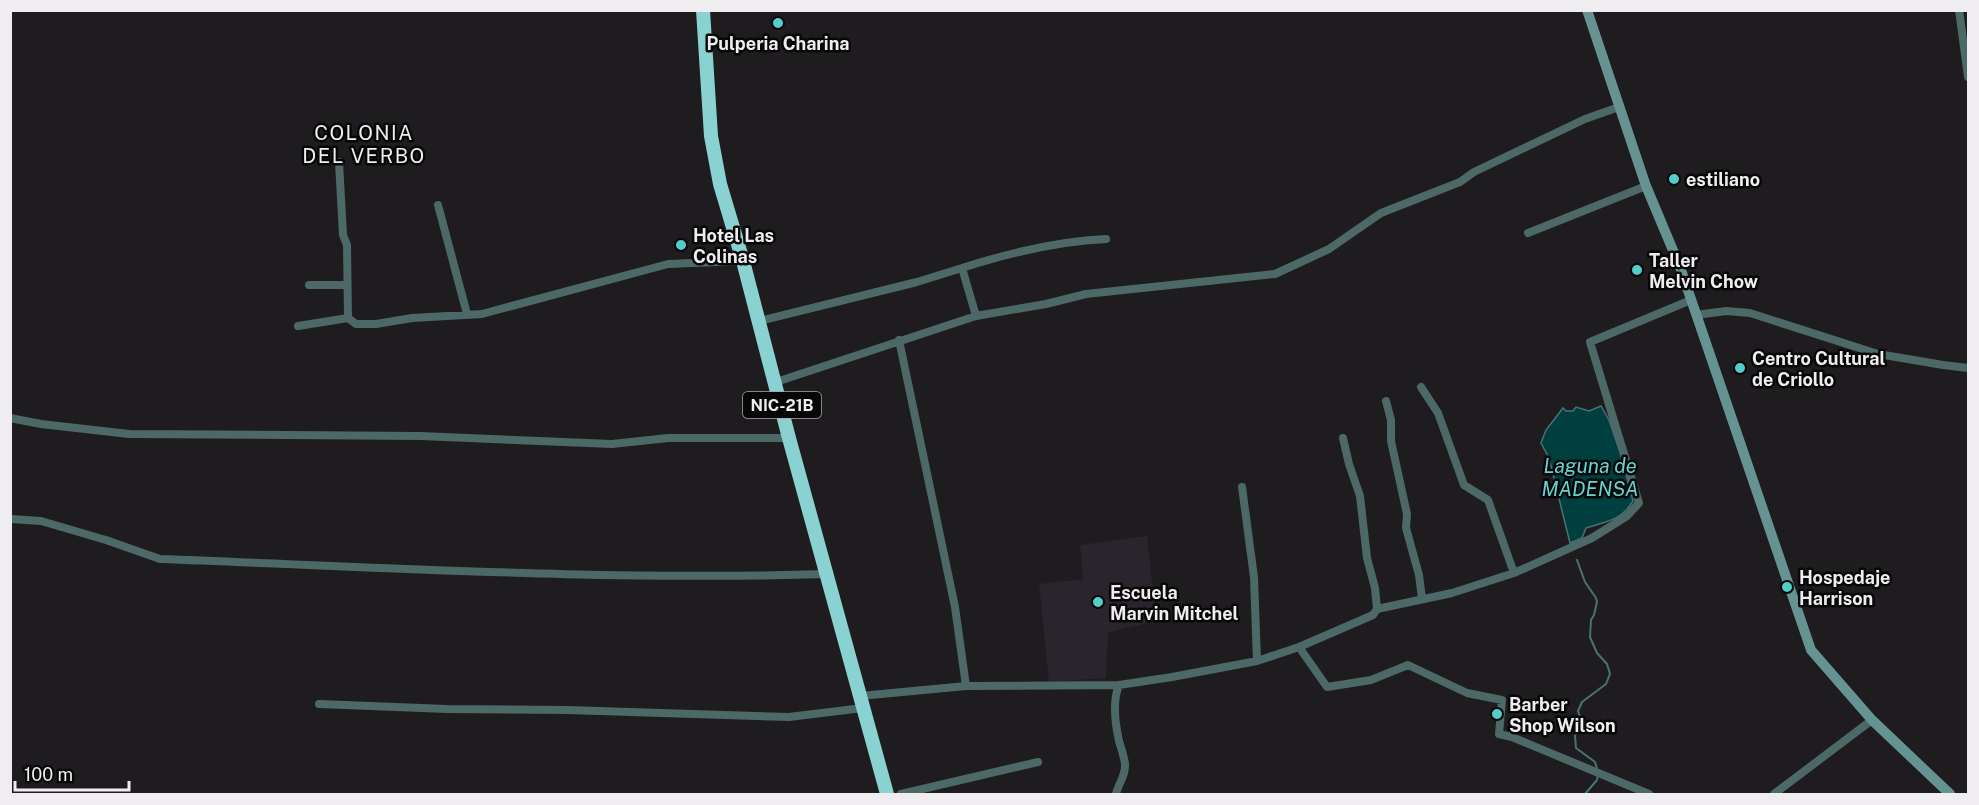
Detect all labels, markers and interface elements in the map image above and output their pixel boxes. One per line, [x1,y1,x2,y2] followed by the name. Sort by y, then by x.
[771,16,785,30] marker: Pulperia Charina
[707,33,849,54] place label: Pulperia Charina
[302,121,426,168] district label: COLONIA DEL VERBO
[1686,169,1760,190] place label: estiliano
[1667,172,1681,186] marker: estiliano
[693,225,774,267] place label: Hotel Las Colinas
[674,238,688,252] marker: Hotel Las Colinas
[1649,250,1758,292] place label: Taller Melvin Chow
[1630,263,1644,277] marker: Taller Melvin Chow
[1752,348,1885,390] place label: Centro Cultural de Criollo
[1733,361,1747,375] marker: Centro Cultural de Criollo
[743,392,821,418] road number: NIC-21B
[1541,454,1639,501] water label: Laguna de MADENSA
[1799,567,1890,609] place label: Hospedaje Harrison
[1780,580,1794,594] marker: Hospedaje Harrison
[1110,582,1239,624] place label: Escuela Marvin Mitchel
[1091,595,1105,609] marker: Escuela Marvin Mitchel
[1509,694,1616,736] place label: Barber Shop Wilson
[1490,707,1504,721] marker: Barber Shop Wilson
[15,754,129,792] scale bar
[24,764,73,785] text: 100 m

